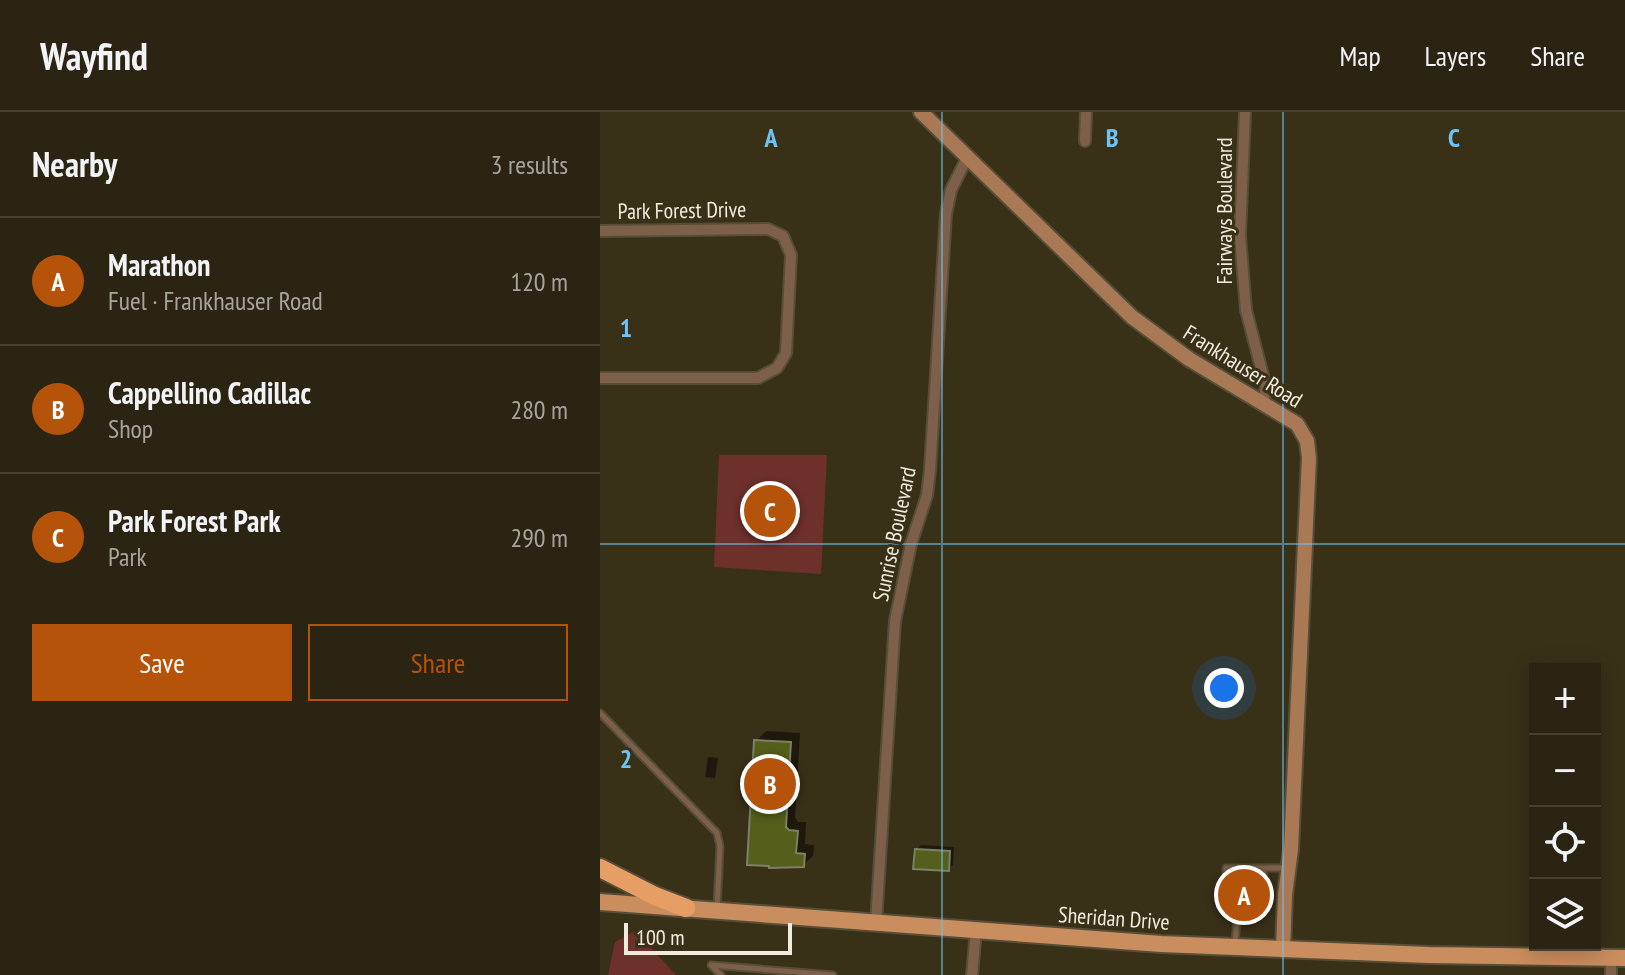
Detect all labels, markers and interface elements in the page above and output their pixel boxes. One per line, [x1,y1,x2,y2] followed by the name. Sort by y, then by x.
[40,31,148,80] text: Wayfind
[1339,37,1381,74] text: Map
[1425,37,1486,74] text: Layers
[1530,37,1585,74] text: Share
[763,121,778,154] text: A
[1106,121,1119,154] text: B
[1448,121,1460,154] text: C
[1210,138,1238,284] street label: Fairways Boulevard
[32,142,117,186] text: Nearby
[491,148,568,181] text: 3 results
[617,195,747,225] street label: Park Forest Drive
[108,245,211,284] text: Marathon
[51,265,65,298] text: A
[510,265,568,298] text: 120 m
[108,284,323,317] text: Fuel · Frankhauser Road
[620,311,632,344] text: 1
[1178,318,1308,414] street label: Frankhauser Road
[108,373,311,412] text: Cappellino Cadillac
[52,393,64,426] text: B
[510,393,568,426] text: 280 m
[108,412,153,445] text: Shop
[866,464,922,604] street label: Sunrise Boulevard
[744,481,796,541] pin: C
[108,501,281,540] text: Park Forest Park
[52,521,64,554] text: C
[510,521,568,554] text: 290 m
[108,540,147,573] text: Park
[32,624,292,701] button: Save
[308,624,568,701] button: Share
[1529,663,1601,951] map controls
[1529,663,1601,735] button: +
[1204,668,1244,708] your location
[1529,735,1601,807] button: −
[620,742,632,775] text: 2
[744,754,796,814] pin: B
[1529,807,1601,879] button: locate
[1218,865,1270,925] pin: A
[1529,879,1601,951] button: layers
[1057,900,1171,936] street label: Sheridan Drive
[624,919,792,955] scale bar
[636,923,685,951] text: 100 m

